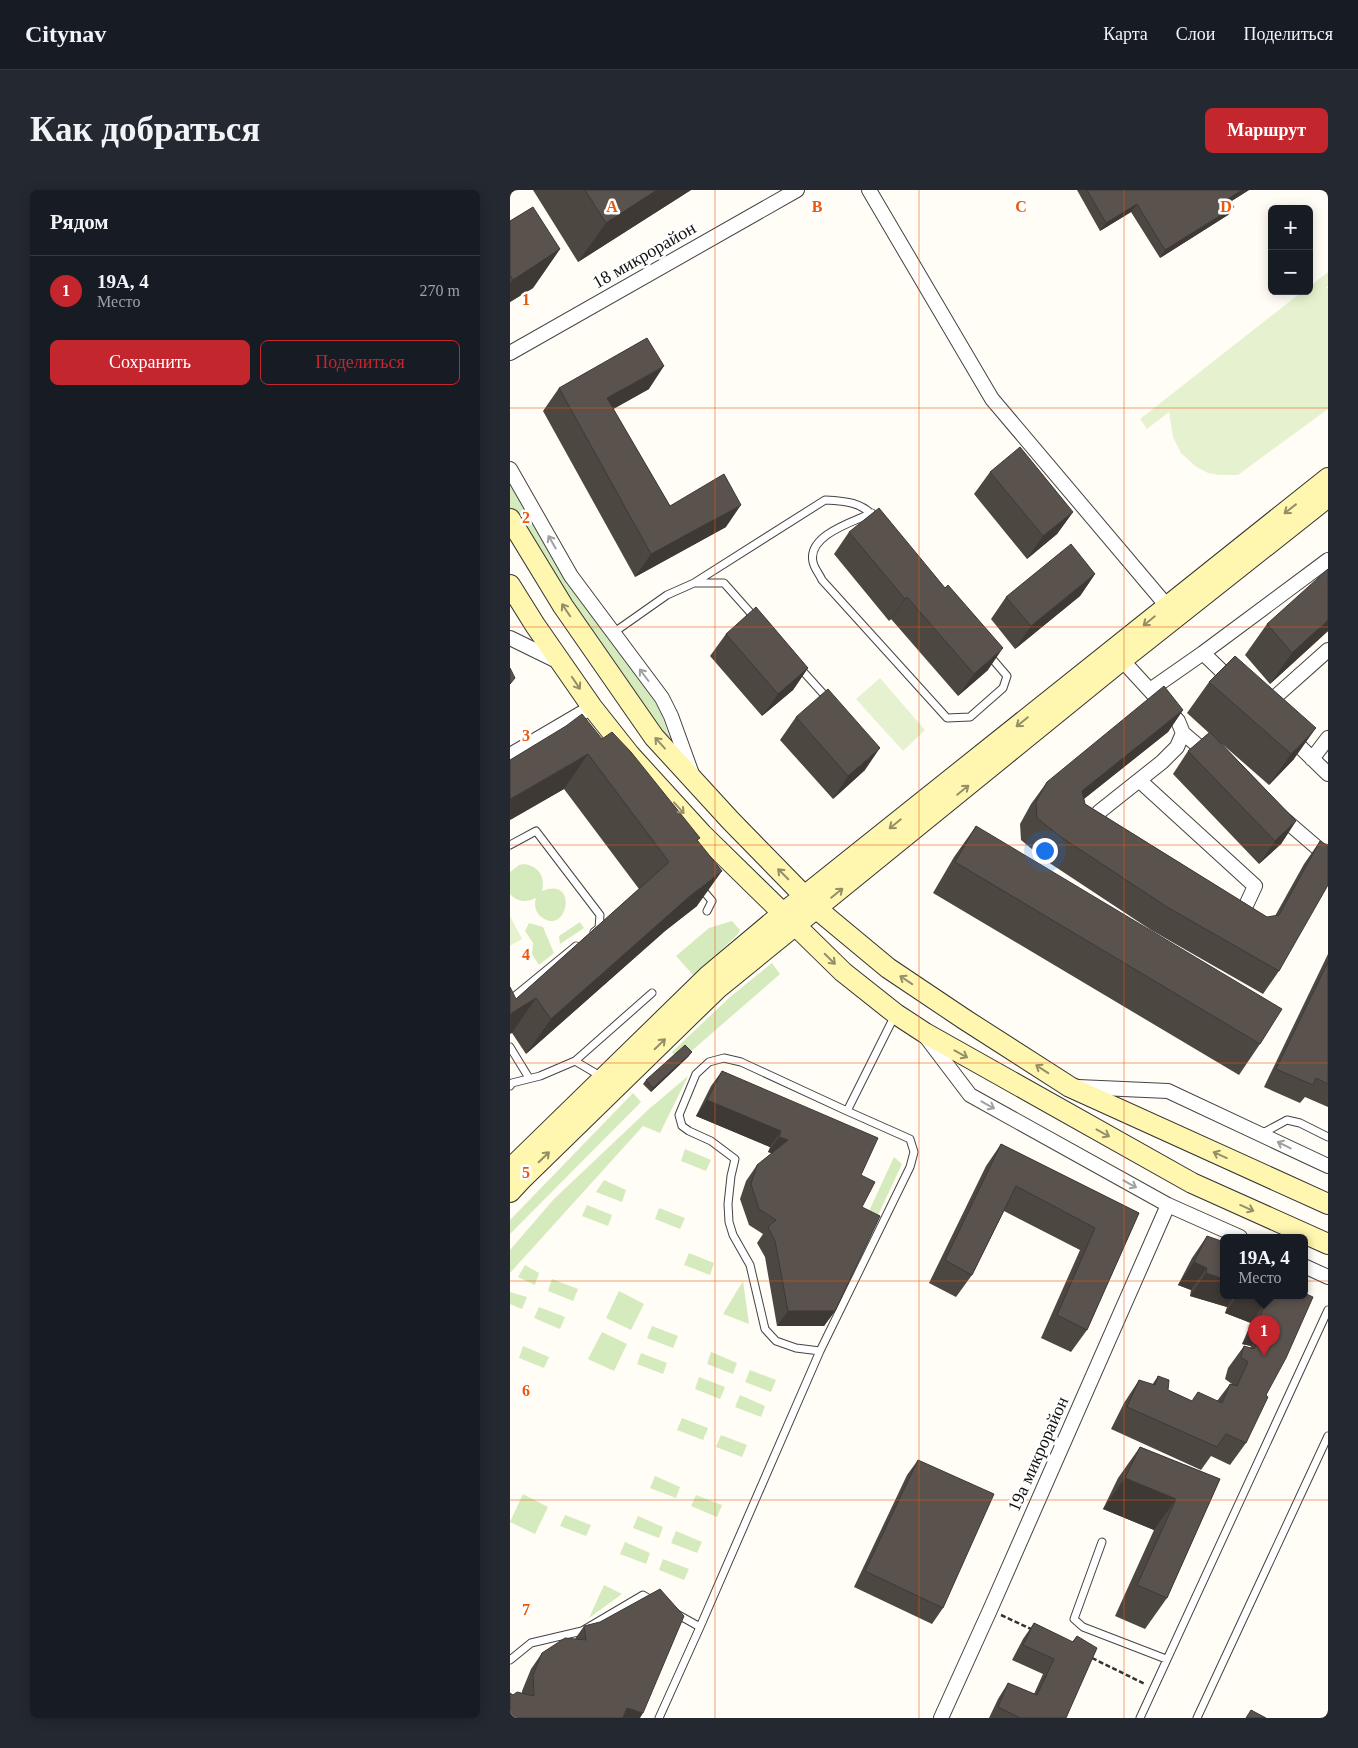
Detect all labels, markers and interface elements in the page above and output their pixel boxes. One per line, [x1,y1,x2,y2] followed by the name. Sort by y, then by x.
[25,21,106,47] text: Citynav
[1103,24,1148,44] text: Карта
[1176,24,1215,44] text: Слои
[1243,24,1333,44] text: Поделиться
[1205,108,1328,153] button: Маршрут
[30,110,260,149] text: Как добраться
[606,198,618,215] text: A
[812,198,823,215] text: B
[1015,198,1027,215] text: C
[1220,198,1232,215] text: D
[1268,205,1313,295] map controls
[1268,205,1313,250] button: +
[50,210,109,234] text: Рядом
[589,217,699,293] street label: 18 микрорайон
[1268,250,1313,295] button: −
[97,271,149,292] text: 19А, 4
[62,282,70,299] text: 1
[420,282,460,299] text: 270 m
[522,291,530,308] text: 1
[97,293,140,310] text: Место
[50,340,250,385] button: Сохранить
[260,340,460,385] button: Поделиться
[1284,503,1297,514] one-way arrow
[522,509,530,526] text: 2
[546,535,556,550] one-way arrow
[561,604,571,618] one-way arrow
[1143,615,1156,626] one-way arrow
[639,669,650,682] one-way arrow
[571,676,581,690] one-way arrow
[1016,717,1029,728] one-way arrow
[522,727,530,744] text: 3
[654,737,666,750] one-way arrow
[956,785,969,796] one-way arrow
[673,802,685,815] one-way arrow
[889,818,902,829] one-way arrow
[1032,838,1058,864] your location
[777,868,790,880] one-way arrow
[830,888,843,899] one-way arrow
[522,946,530,963] text: 4
[824,953,836,965] one-way arrow
[900,975,914,985] one-way arrow
[654,1038,667,1050] one-way arrow
[954,1049,969,1059] one-way arrow
[1036,1064,1050,1074] one-way arrow
[980,1100,995,1110] one-way arrow
[1096,1129,1110,1139] one-way arrow
[1277,1140,1292,1149] one-way arrow
[1213,1149,1228,1159] one-way arrow
[538,1151,550,1163] one-way arrow
[522,1164,530,1181] text: 5
[1122,1179,1137,1189] one-way arrow
[1239,1204,1254,1213] one-way arrow
[1220,1234,1308,1299] popup
[1238,1247,1290,1268] text: 19А, 4
[1238,1269,1282,1286] text: Место
[1248,1315,1280,1356] pin: 1
[522,1382,530,1399] text: 6
[1004,1393,1072,1514] street label: 19а микрорайон
[522,1601,530,1618] text: 7

